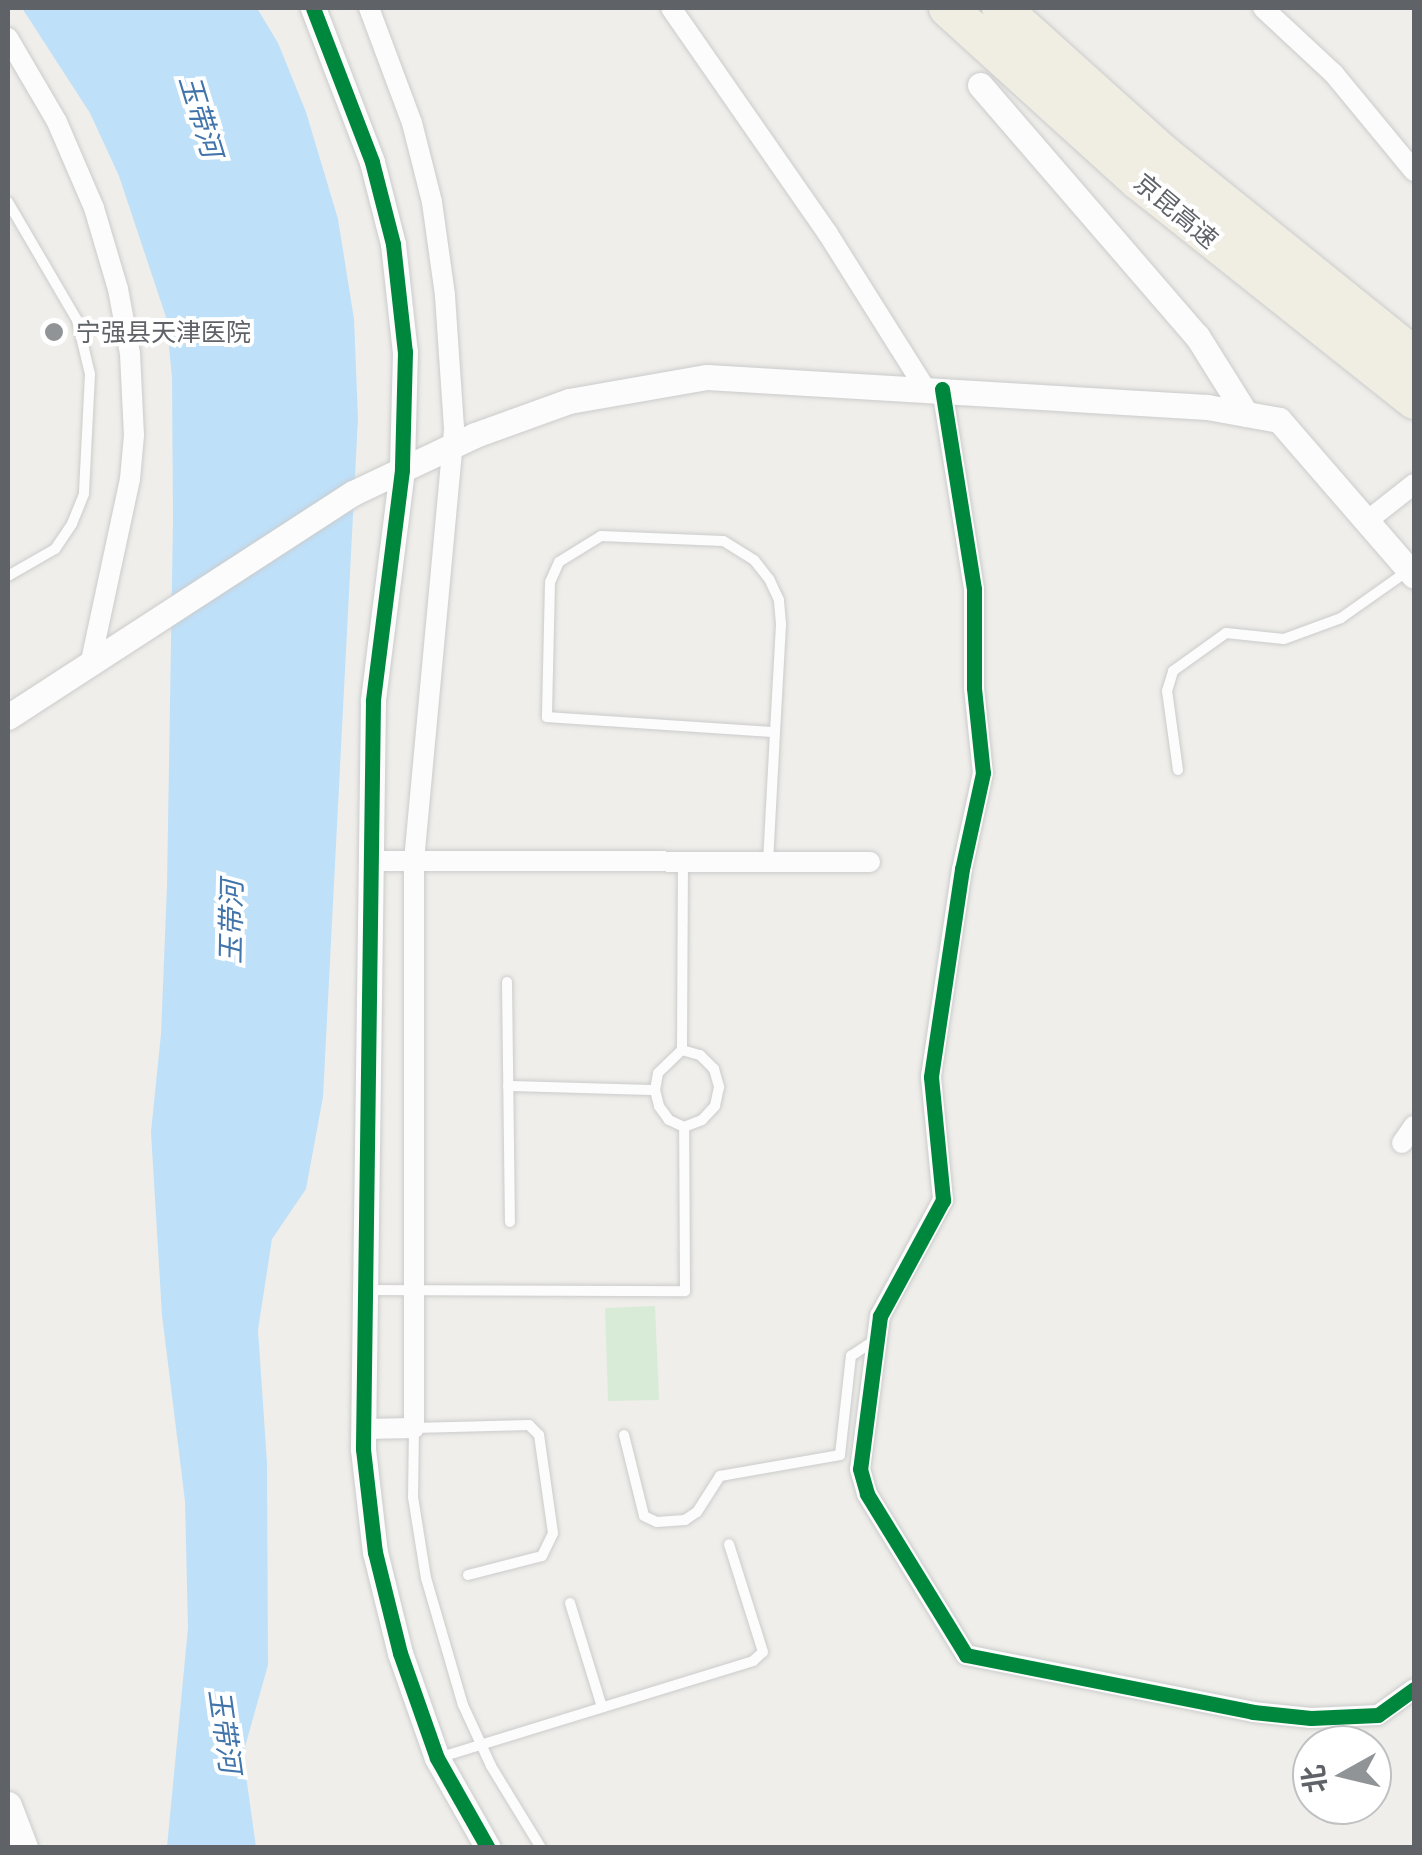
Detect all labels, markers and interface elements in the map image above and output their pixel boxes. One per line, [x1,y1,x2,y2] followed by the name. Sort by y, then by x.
[173,71,229,161] water label: 玉带河
[1128,167,1224,255] street label: 京昆高速
[76,317,251,347] place label: 宁强县天津医院
[41,319,67,345] marker: 宁强县天津医院
[213,880,249,964] water label: 玉带河
[203,1687,247,1775] water label: 玉带河
[1292,1725,1392,1825] north arrow
[1296,1763,1331,1795] text: 北

